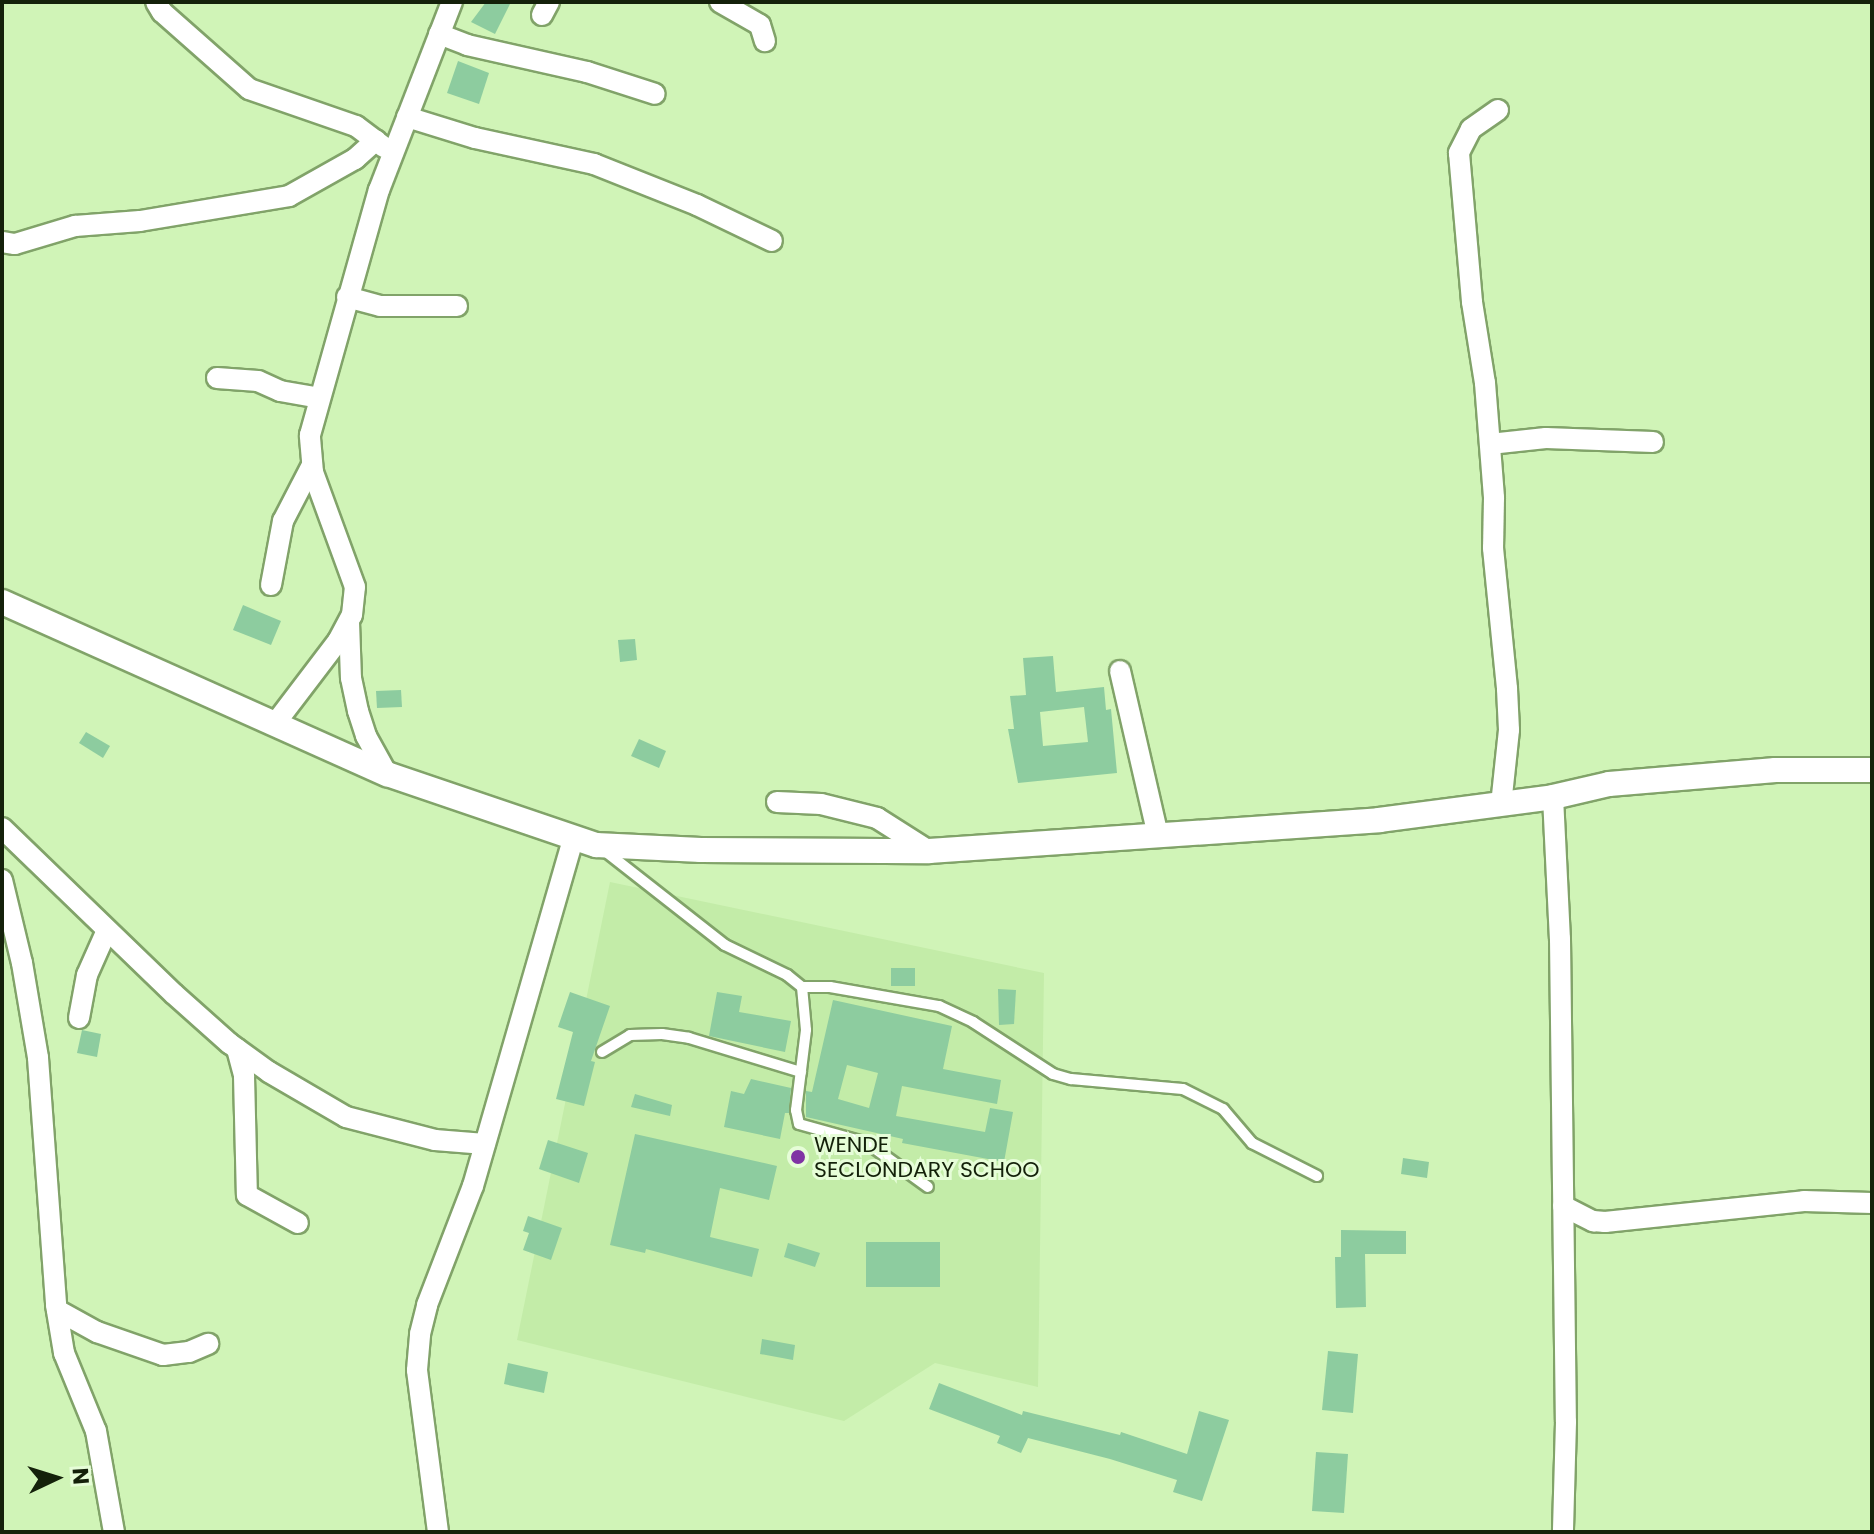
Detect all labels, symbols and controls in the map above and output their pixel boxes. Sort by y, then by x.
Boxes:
place label: WENDE SECLONDARY SCHOO [814,1131,1040,1182]
marker: WENDE SECLONDARY SCHOO [789,1148,807,1166]
north arrow [16,1438,96,1518]
text: N [64,1467,96,1486]

